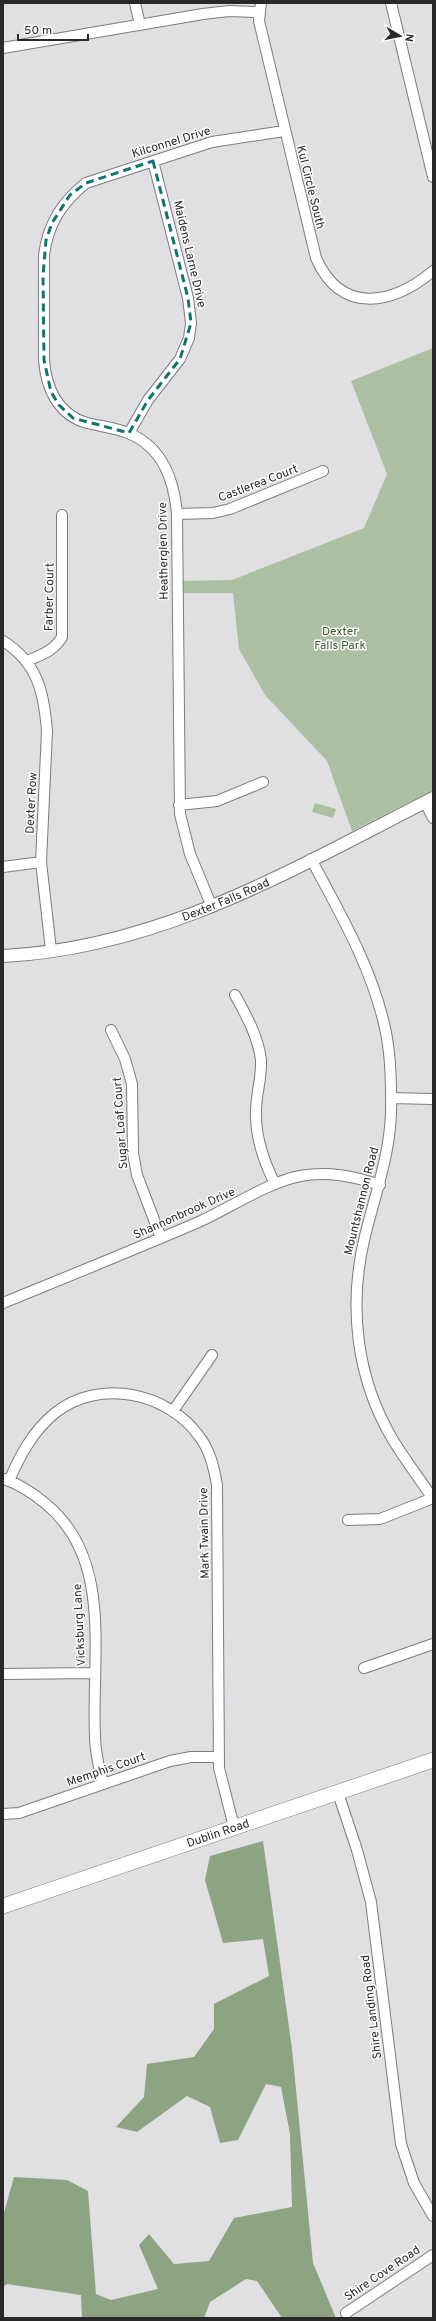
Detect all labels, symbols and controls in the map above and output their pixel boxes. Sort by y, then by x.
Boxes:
scale bar [18,16,88,42]
north arrow [380,16,420,56]
text: 50 m [24,23,52,39]
text: N [401,32,416,43]
street label: Kilconnel Drive [130,123,213,163]
street label: Kul Circle South [292,144,328,231]
street label: Maidens Larne Drive [169,199,209,309]
street label: Castlerea Court [216,461,301,506]
street label: Heatherglen Drive [155,502,173,600]
street label: Farber Court [41,563,59,631]
park label: Dexter Falls Park [314,624,366,654]
street label: Dexter Row [22,771,42,834]
street label: Dexter Falls Road [180,875,272,926]
street label: Sugar Loaf Court [110,1076,132,1169]
street label: Mountshannon Road [341,1145,383,1257]
street label: Shannonbrook Drive [131,1184,238,1244]
street label: Mark Twain Drive [196,1487,214,1579]
street label: Vicksburg Lane [70,1583,90,1667]
street label: Memphis Court [65,1749,148,1791]
street label: Dublin Road [185,1816,252,1852]
street label: Shire Landing Road [358,1954,386,2060]
street label: Shire Cove Road [342,2243,424,2305]

